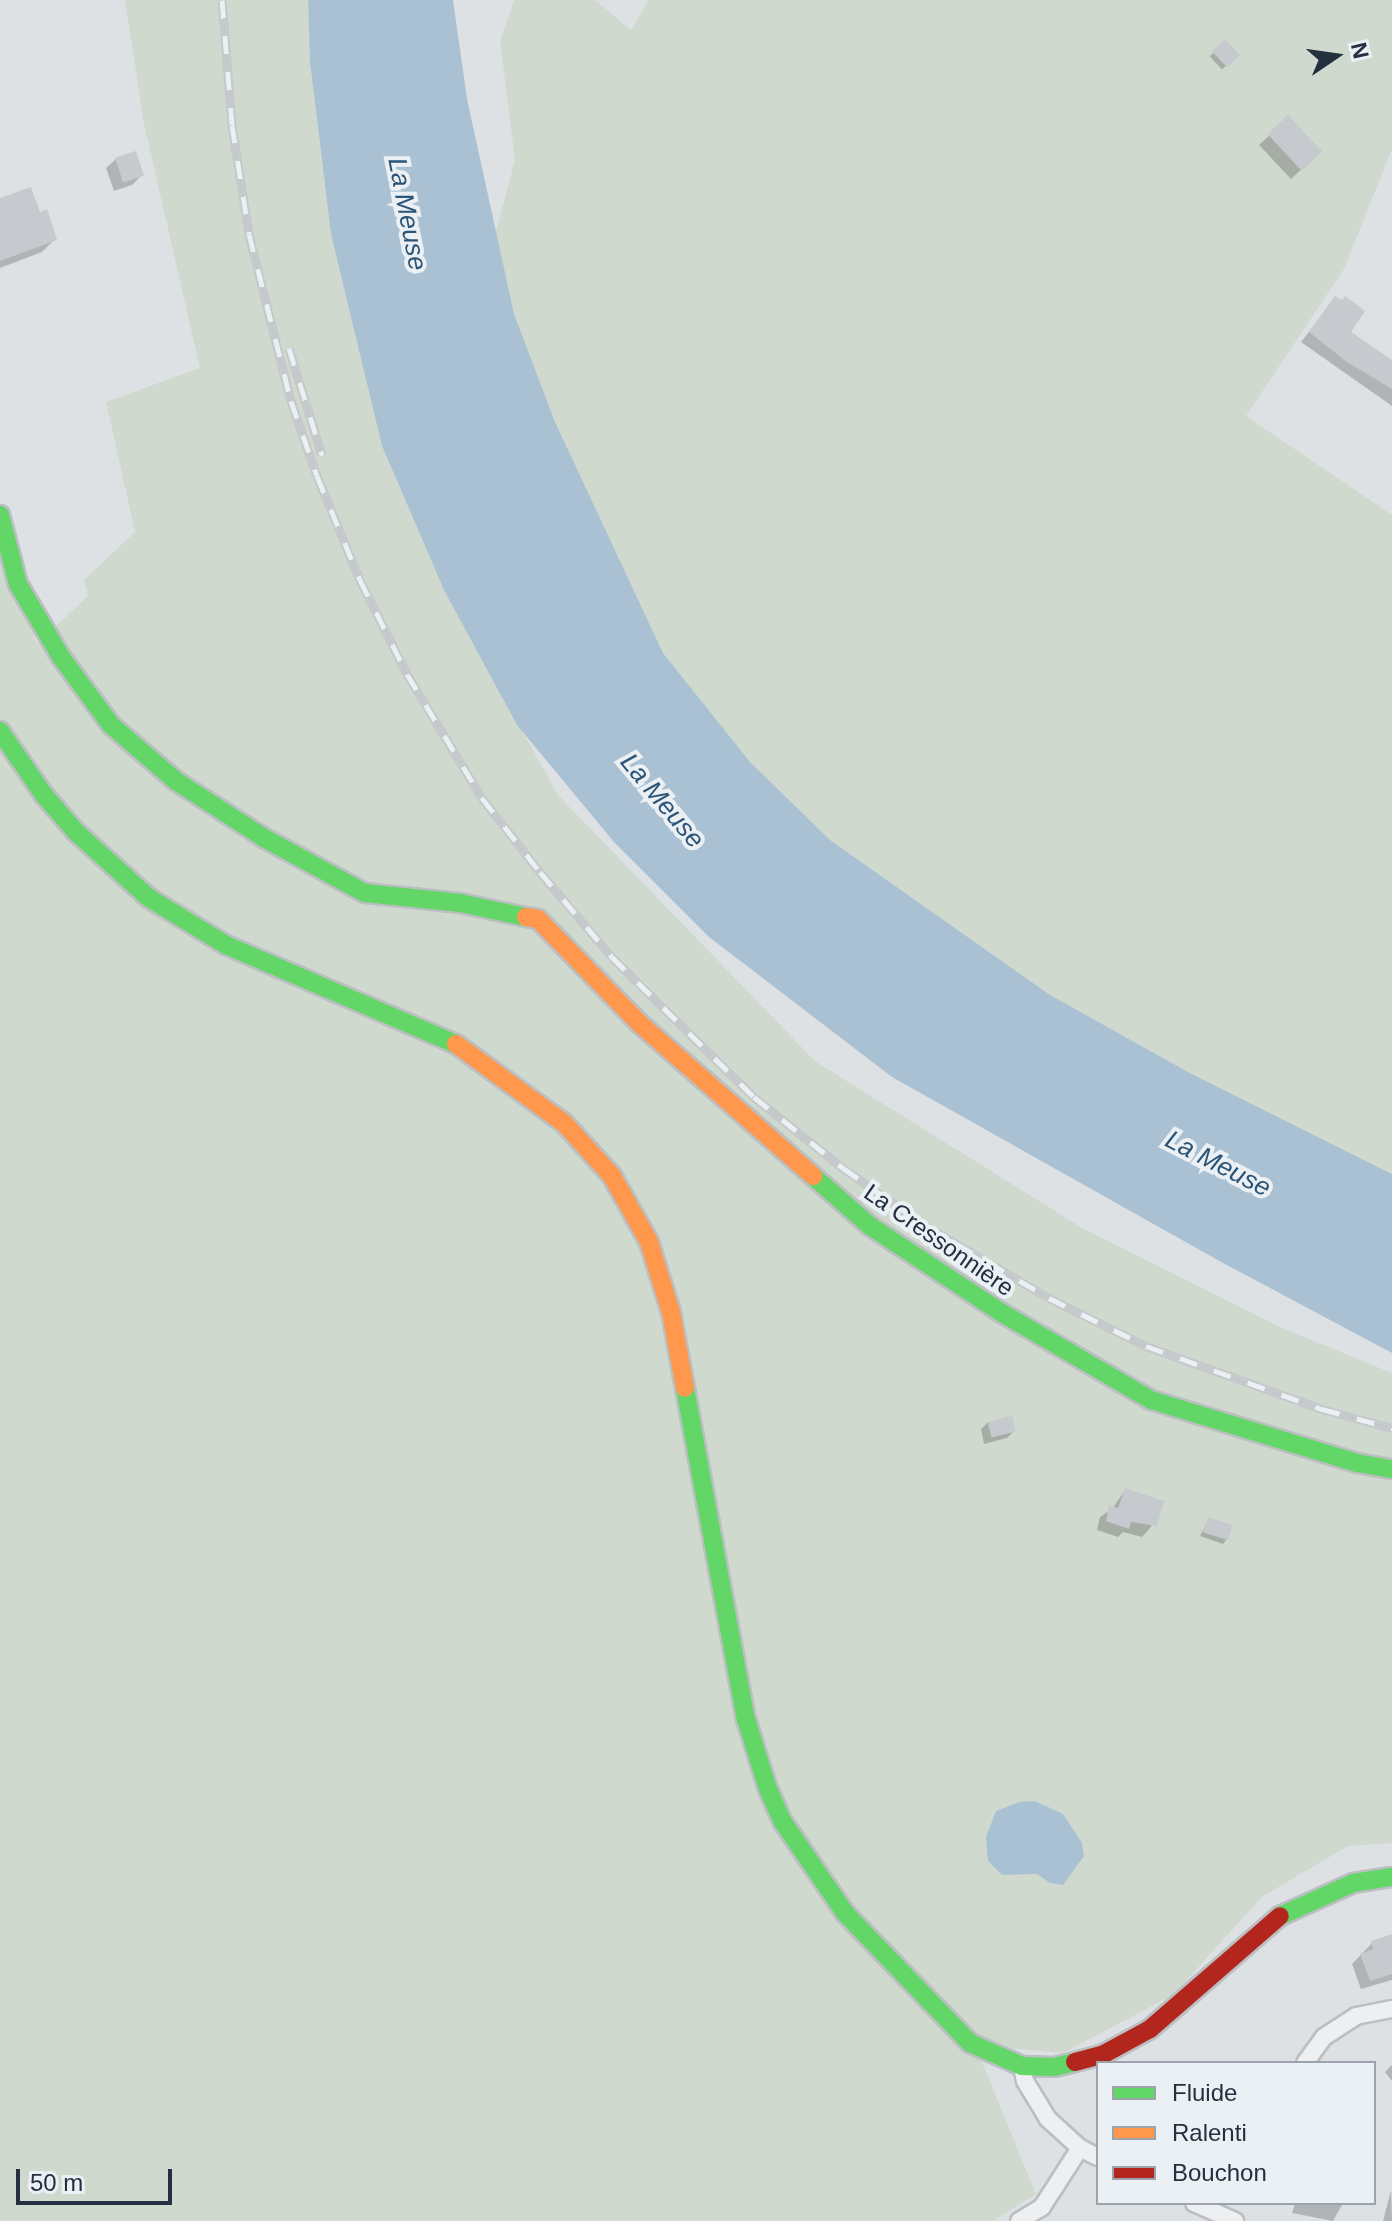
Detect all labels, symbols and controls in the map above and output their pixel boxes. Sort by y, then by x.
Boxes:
north arrow [1296,16,1376,96]
text: N [1346,40,1374,61]
water label: La Meuse [381,155,433,273]
water label: La Meuse [613,747,711,855]
water label: La Meuse [1160,1124,1276,1204]
street label: La Cressonnière [859,1178,1019,1302]
legend [1096,2061,1376,2205]
text: Fluide [1172,2079,1237,2106]
text: Ralenti [1172,2119,1247,2146]
scale bar [20,2153,176,2203]
text: Bouchon [1172,2159,1267,2186]
text: 50 m [30,2169,83,2196]

